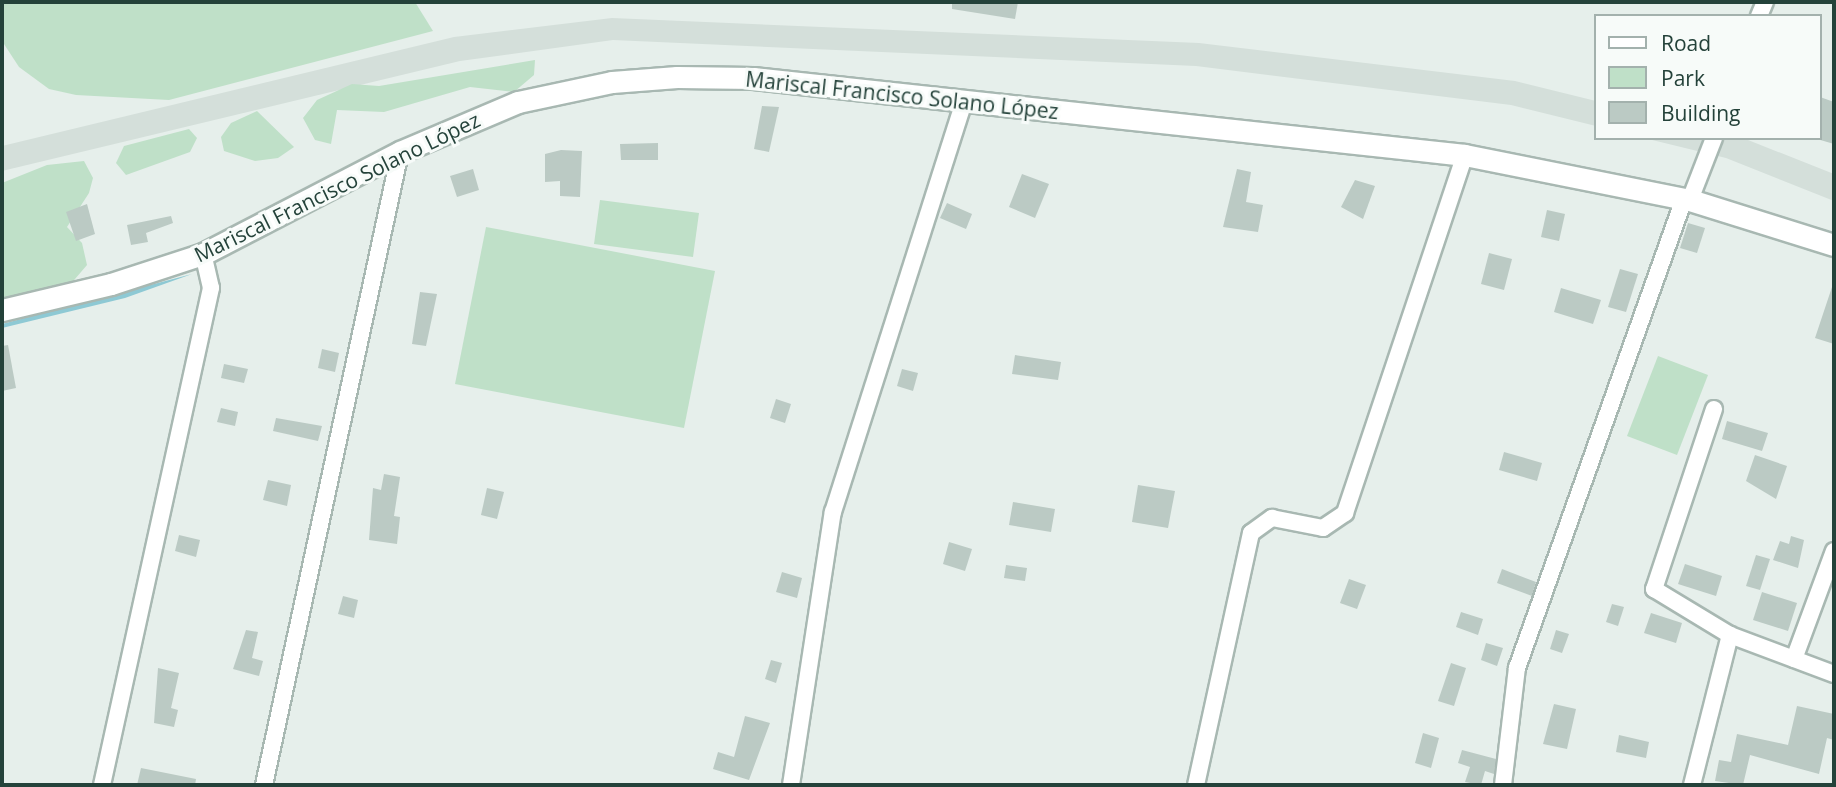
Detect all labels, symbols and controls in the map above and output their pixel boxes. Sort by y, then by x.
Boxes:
legend [1594,14,1822,140]
text: Road [1661,29,1711,57]
text: Park [1661,64,1705,92]
street label: Mariscal Francisco Solano López [744,66,1060,124]
text: Building [1661,99,1740,127]
street label: Mariscal Francisco Solano López [190,107,484,267]

